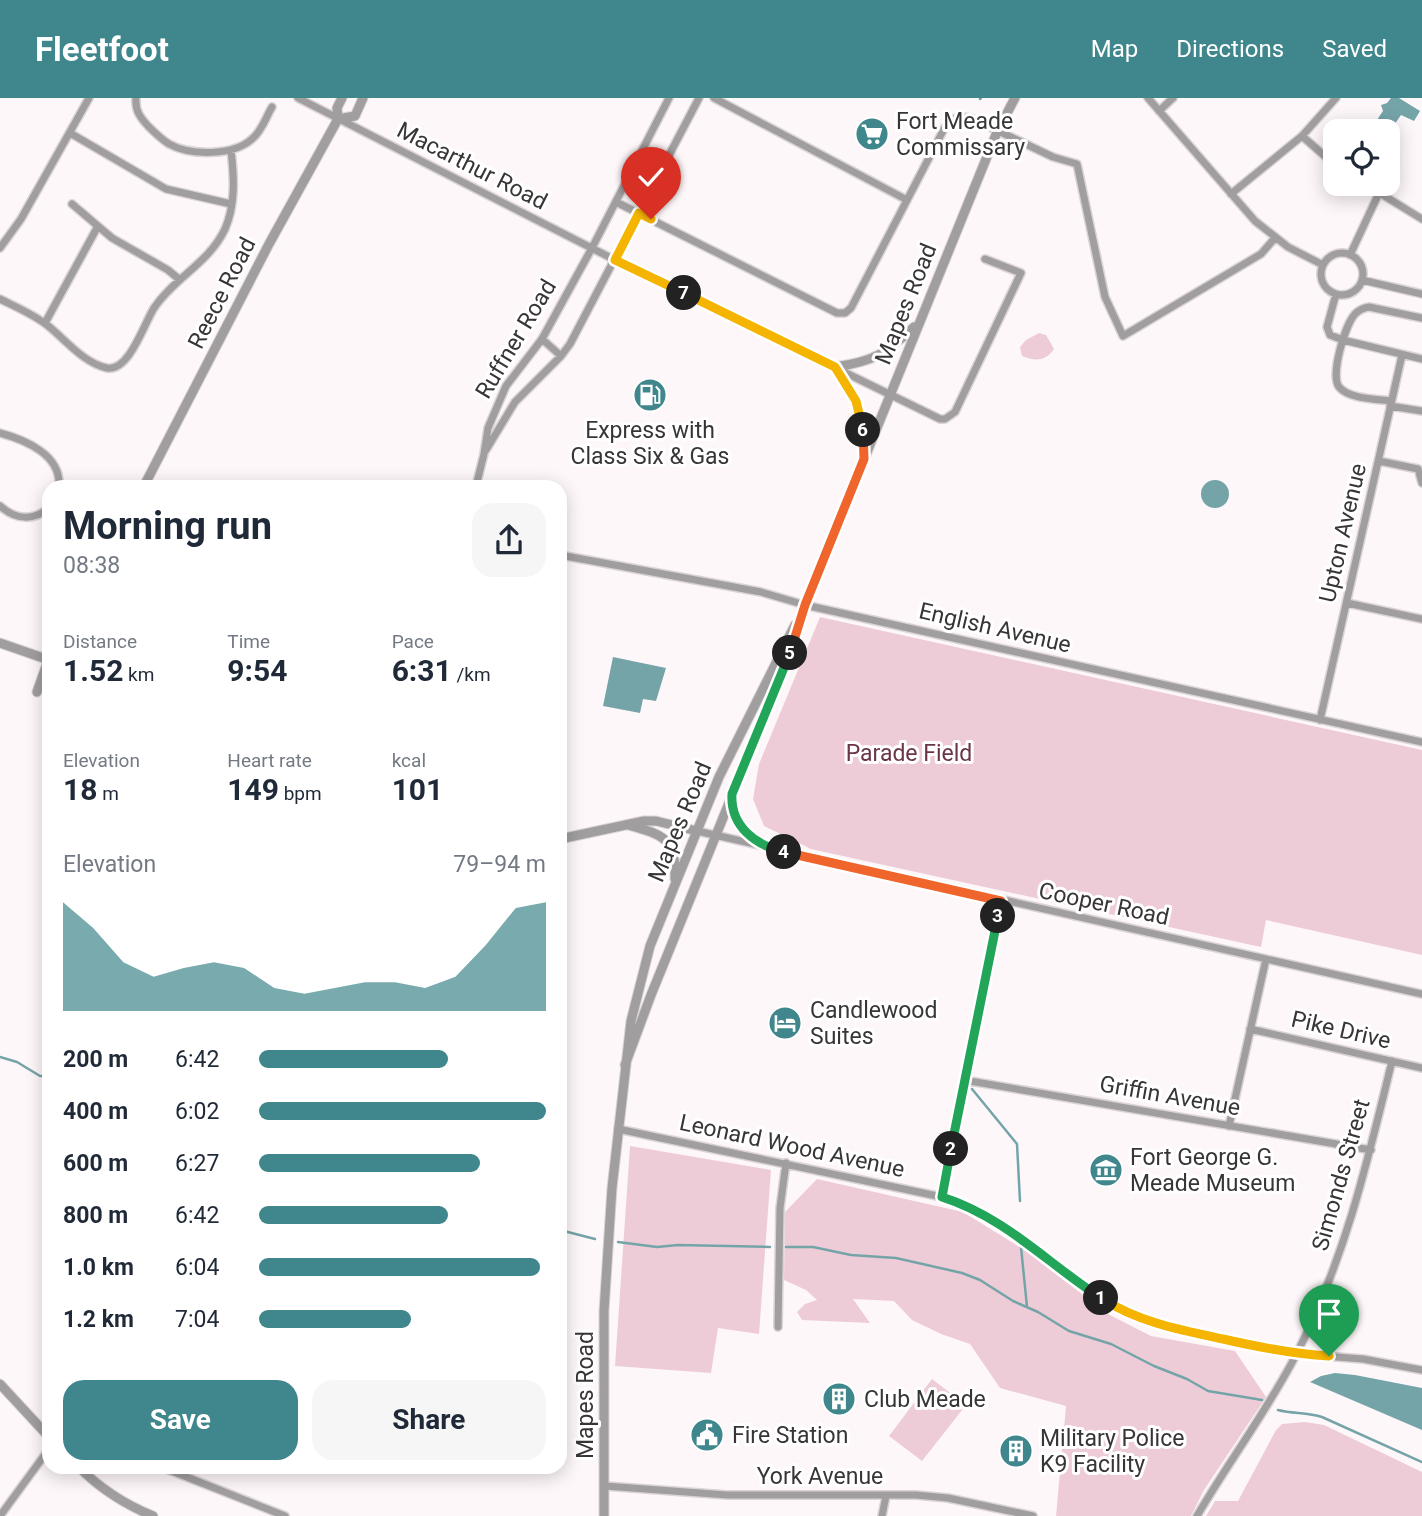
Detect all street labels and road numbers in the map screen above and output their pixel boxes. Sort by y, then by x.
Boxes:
street label: Macarthur Road [393,117,551,215]
street label: Reece Road [182,233,262,353]
street label: Mapes Road [869,240,943,368]
street label: Ruffner Road [470,275,562,403]
street label: Upton Avenue [1314,461,1372,605]
street label: English Avenue [916,597,1074,659]
street label: Mapes Road [643,758,717,886]
street label: Cooper Road [1036,877,1172,931]
street label: Pike Drive [1289,1005,1393,1055]
street label: Griffin Avenue [1098,1070,1242,1122]
street label: Simonds Street [1306,1096,1376,1254]
street label: Leonard Wood Avenue [677,1109,907,1183]
street label: Mapes Road [572,1331,599,1459]
street label: York Avenue [757,1463,883,1490]

